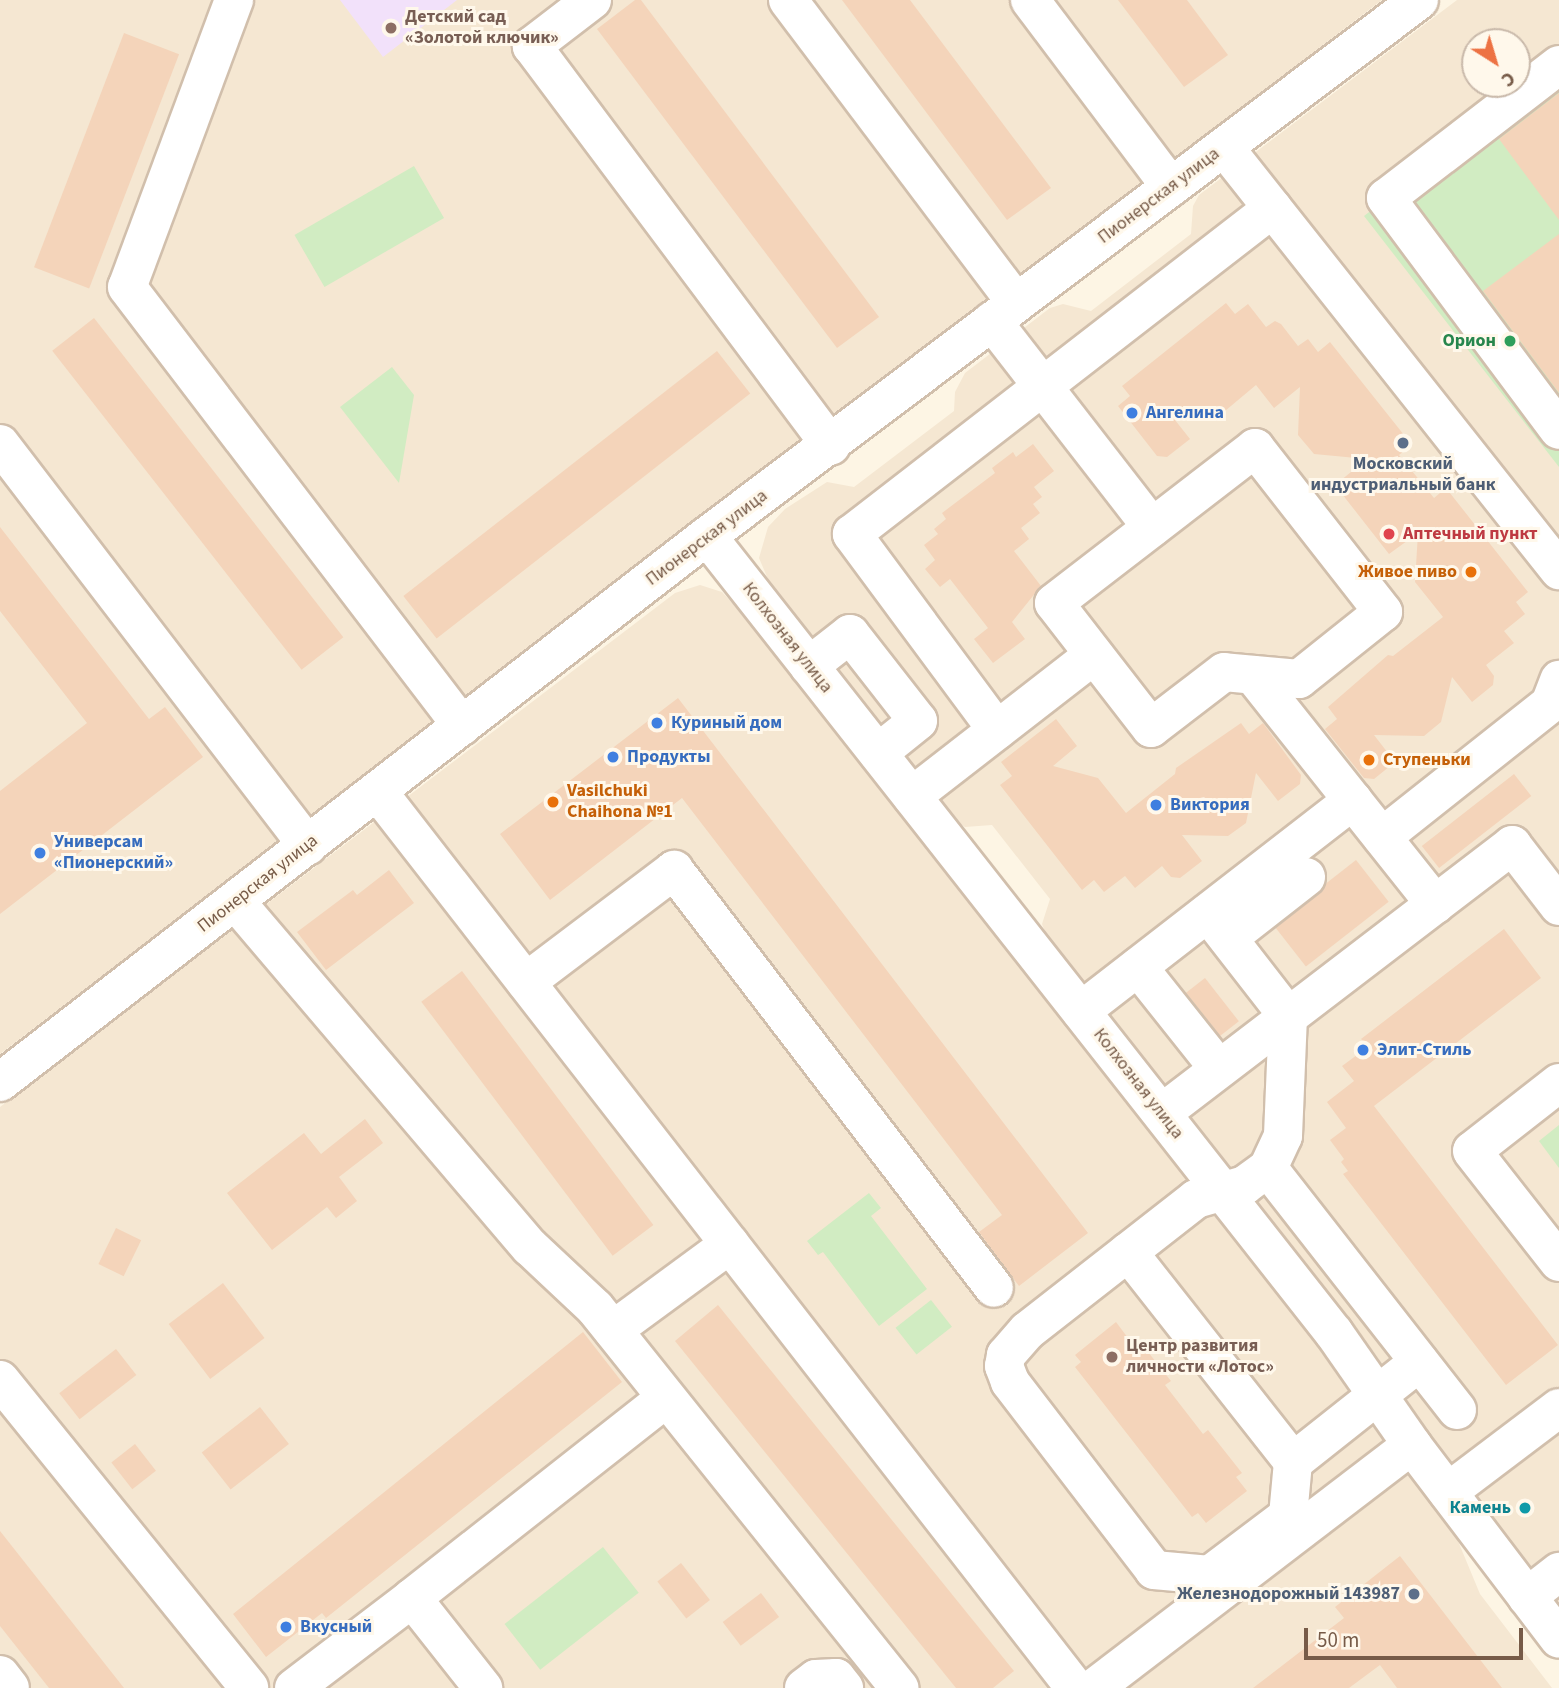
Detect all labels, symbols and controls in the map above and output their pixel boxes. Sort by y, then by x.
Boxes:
place label: Детский сад «Золотой ключик» [405,7,559,50]
marker: Детский сад «Золотой ключик» [383,20,399,36]
north arrow [1461,28,1531,98]
text: С [1495,64,1520,93]
street label: Пионерская улица [1094,143,1224,249]
place label: Орион [1442,330,1496,352]
marker: Орион [1502,333,1518,349]
place label: Ангелина [1146,402,1224,424]
marker: Ангелина [1124,405,1140,421]
marker: Московский индустриальный банк [1395,435,1411,451]
place label: Московский индустриальный банк [1310,454,1496,496]
street label: Пионерская улица [642,485,772,591]
place label: Аптечный пункт [1403,523,1538,545]
marker: Аптечный пункт [1381,526,1397,542]
place label: Живое пиво [1358,561,1457,583]
marker: Живое пиво [1463,564,1479,580]
street label: Колхозная улица [737,578,837,698]
place label: Куриный дом [671,712,782,734]
marker: Куриный дом [649,715,665,731]
place label: Продукты [627,746,711,768]
marker: Продукты [605,749,621,765]
place label: Ступеньки [1383,749,1471,771]
marker: Ступеньки [1361,752,1377,768]
place label: Vasilchuki Chaihona №1 [567,781,673,824]
marker: Vasilchuki Chaihona №1 [545,794,561,810]
place label: Виктория [1170,794,1250,816]
marker: Виктория [1148,797,1164,813]
street label: Пионерская улица [194,830,322,938]
place label: Универсам «Пионерский» [54,832,173,874]
marker: Универсам «Пионерский» [32,845,48,861]
street label: Колхозная улица [1088,1024,1188,1144]
place label: Элит-Cтиль [1377,1039,1472,1061]
marker: Элит-Cтиль [1355,1042,1371,1058]
place label: Центр развития личности «Лотос» [1126,1336,1274,1378]
marker: Центр развития личности «Лотос» [1104,1349,1120,1365]
place label: Камень [1449,1497,1511,1519]
marker: Камень [1517,1500,1533,1516]
place label: Железнодорожный 143987 [1177,1583,1400,1605]
marker: Железнодорожный 143987 [1406,1586,1422,1602]
scale bar [1307,1614,1526,1658]
place label: Вкусный [300,1616,372,1638]
marker: Вкусный [278,1619,294,1635]
text: 50 m [1317,1625,1359,1655]

